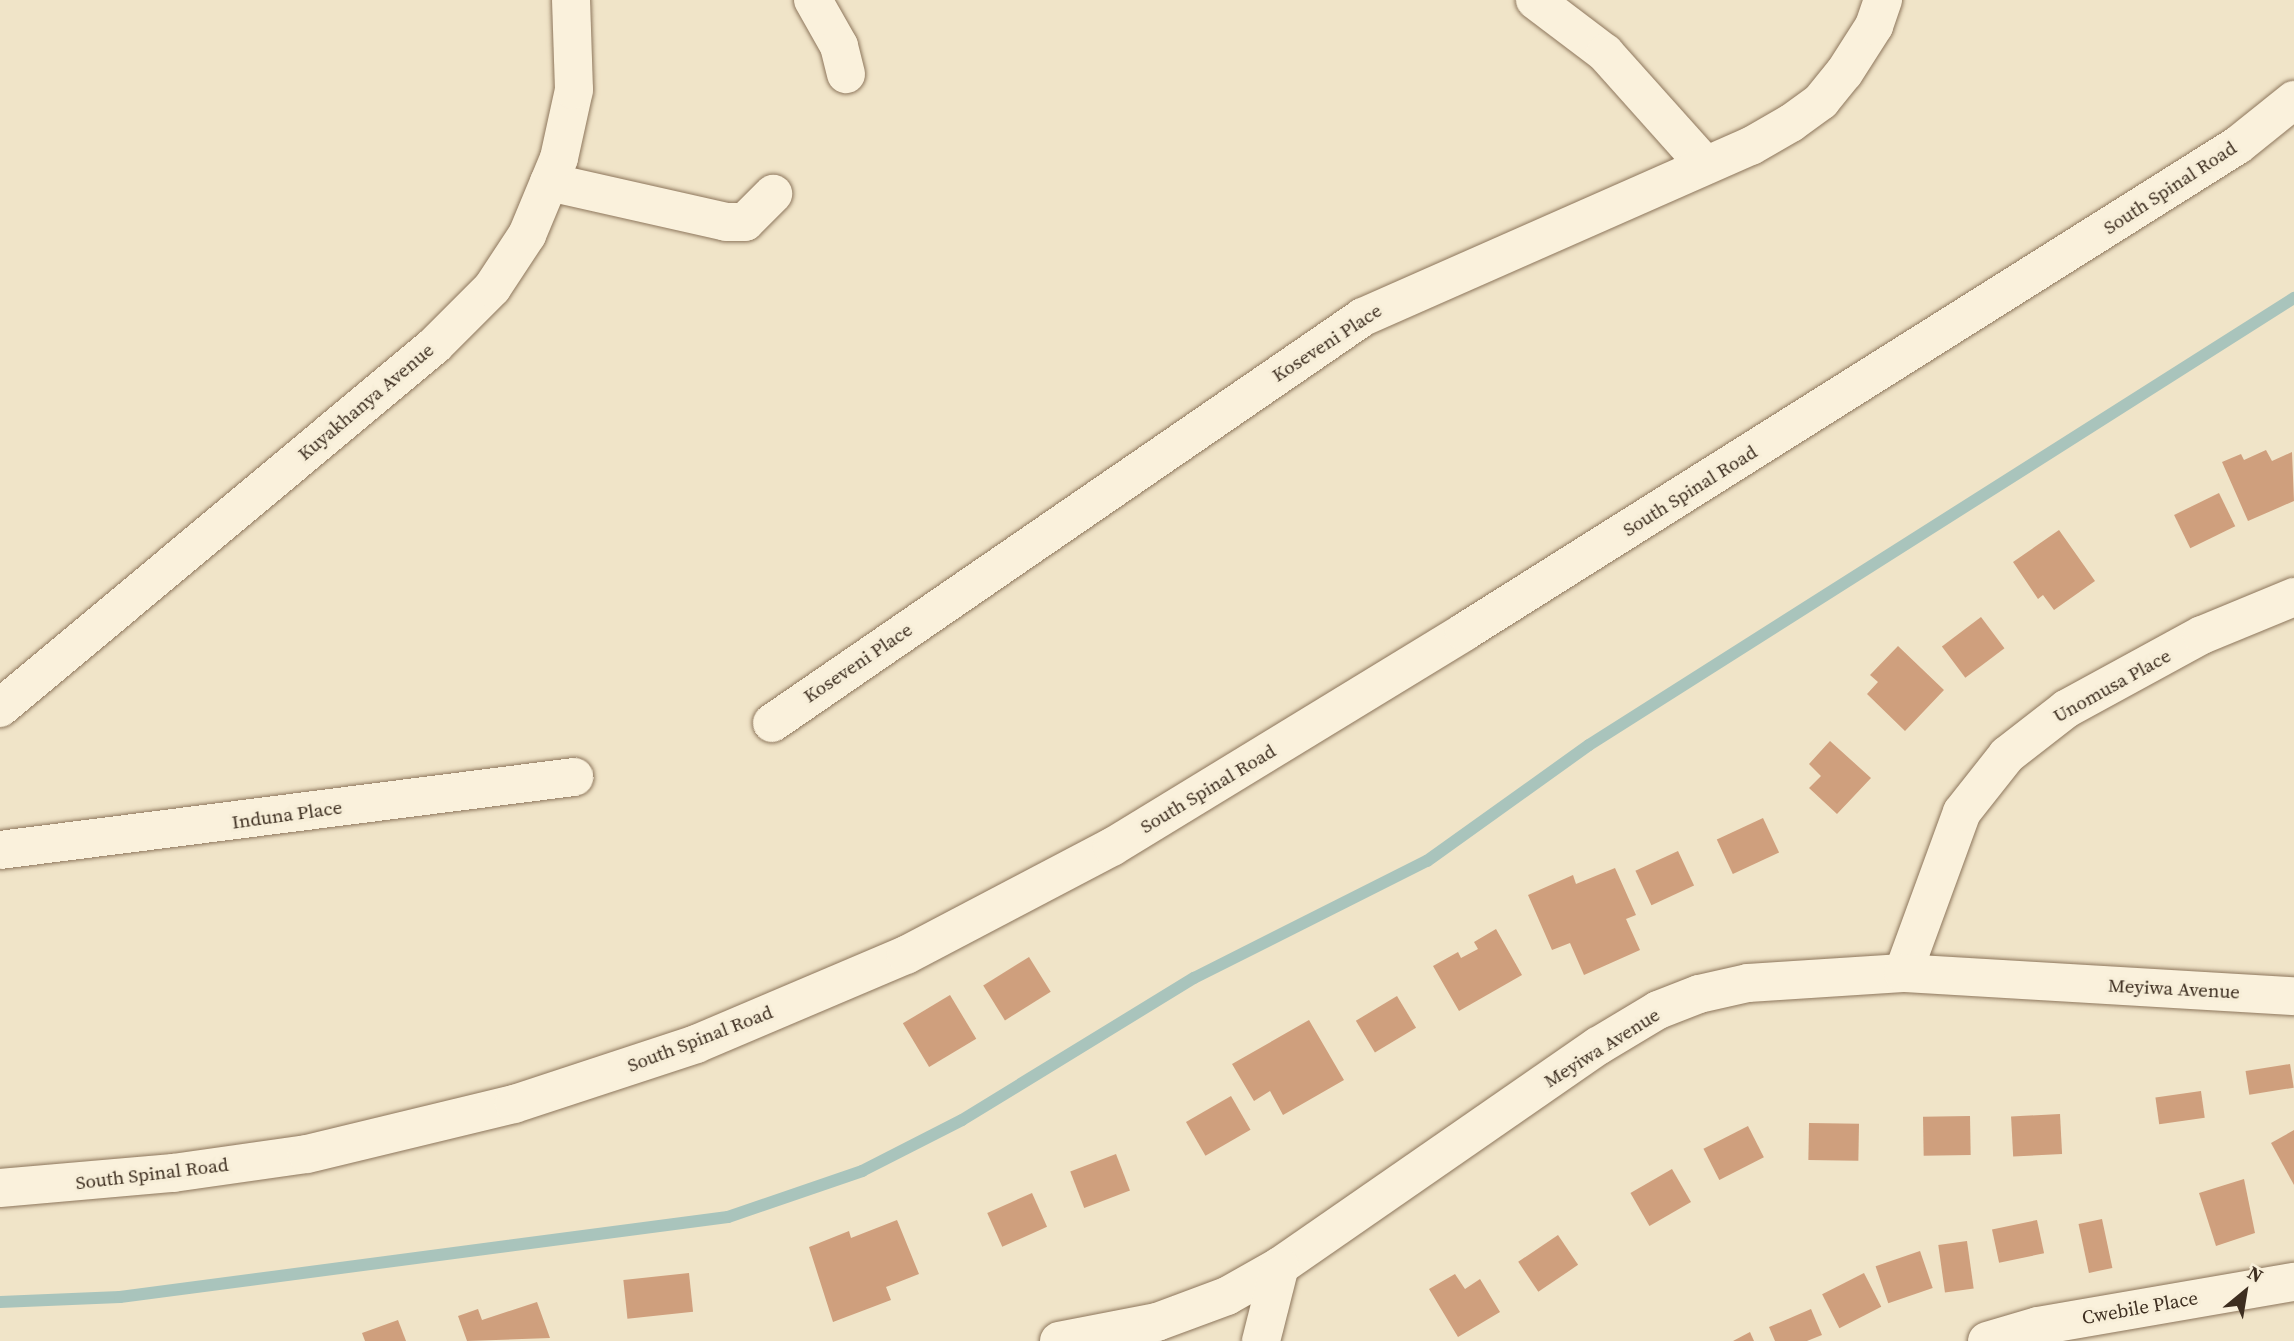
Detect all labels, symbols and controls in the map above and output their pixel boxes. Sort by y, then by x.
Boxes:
street label: South Spinal Road [2099,137,2241,239]
street label: Koseveni Place [1268,299,1386,387]
street label: Kuyakhanya Avenue [293,339,439,465]
street label: South Spinal Road [1619,441,1761,541]
street label: Koseveni Place [799,618,917,708]
street label: Unomusa Place [2049,644,2175,728]
street label: South Spinal Road [1136,740,1280,838]
street label: Induna Place [230,796,344,834]
street label: Meyiwa Avenue [2107,974,2241,1004]
street label: South Spinal Road [624,1001,776,1077]
street label: Meyiwa Avenue [1540,1003,1664,1093]
street label: South Spinal Road [74,1153,230,1195]
north arrow [2210,1257,2280,1327]
text: N [2243,1259,2268,1289]
street label: Cwebile Place [2080,1287,2200,1329]

